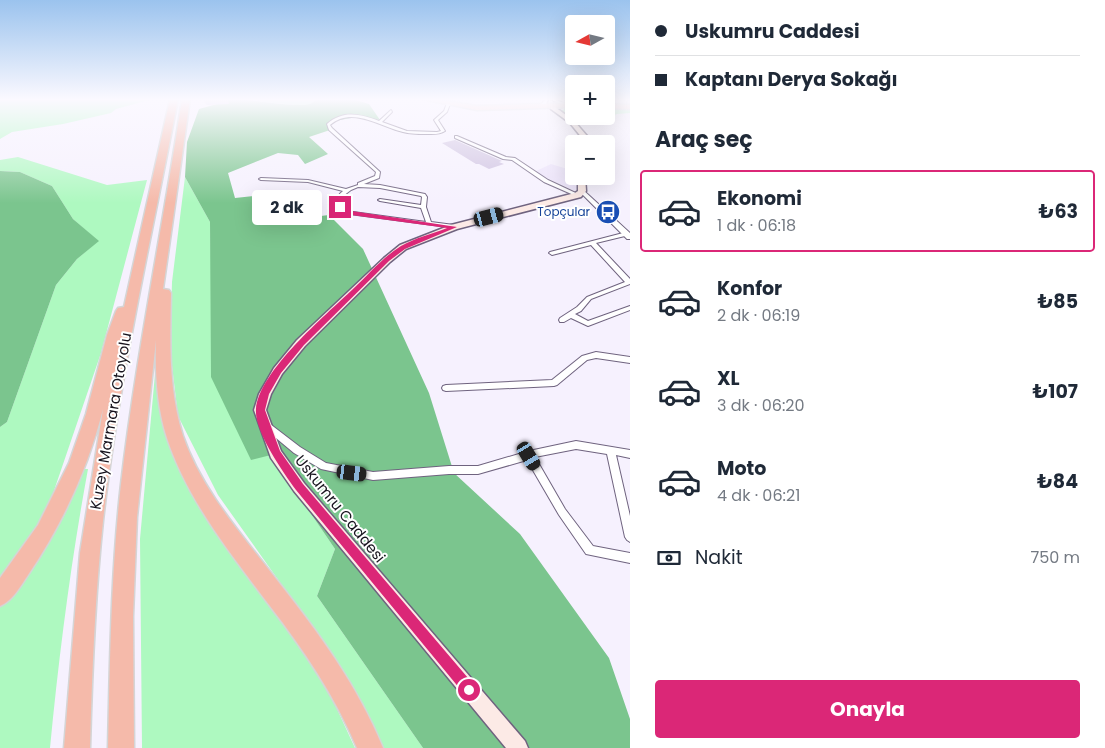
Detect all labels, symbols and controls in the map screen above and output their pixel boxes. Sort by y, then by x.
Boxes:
north arrow [565,15,615,65]
map controls [565,15,615,185]
text: Uskumru Caddesi [685,18,860,45]
text: Kaptanı Derya Sokağı [685,66,898,93]
button: + [565,75,615,125]
text: Araç seç [655,124,753,155]
button: − [565,135,615,185]
text: Ekonomi [717,185,802,212]
icon: car [657,189,702,234]
callout: 2 dk [252,190,322,224]
text: 2 dk [270,196,304,219]
route end [329,196,351,218]
text: ₺63 [1039,198,1078,225]
bus stop icon: Topçular [595,199,621,225]
place label: Topçular [537,203,591,220]
car [472,206,505,228]
text: 1 dk · 06:18 [717,214,796,237]
text: Konfor [717,275,782,302]
icon: car [657,279,702,324]
text: ₺85 [1037,288,1078,315]
text: 2 dk · 06:19 [717,304,800,327]
street label: Kuzey Marmara Otoyolu [85,331,136,511]
text: XL [717,365,740,392]
icon: car [657,369,702,414]
text: ₺107 [1032,378,1078,405]
text: 3 dk · 06:20 [717,394,805,417]
car [514,439,543,473]
street label: Uskumru Caddesi [290,450,390,567]
text: Moto [717,455,766,482]
icon: car [657,459,702,504]
car [336,464,367,482]
text: ₺84 [1037,468,1078,495]
text: 4 dk · 06:21 [717,484,800,507]
icon: cash [655,544,683,572]
text: Nakit [695,544,743,571]
text: 750 m [1030,546,1080,569]
route start [458,679,480,701]
button: Onayla [655,680,1080,738]

